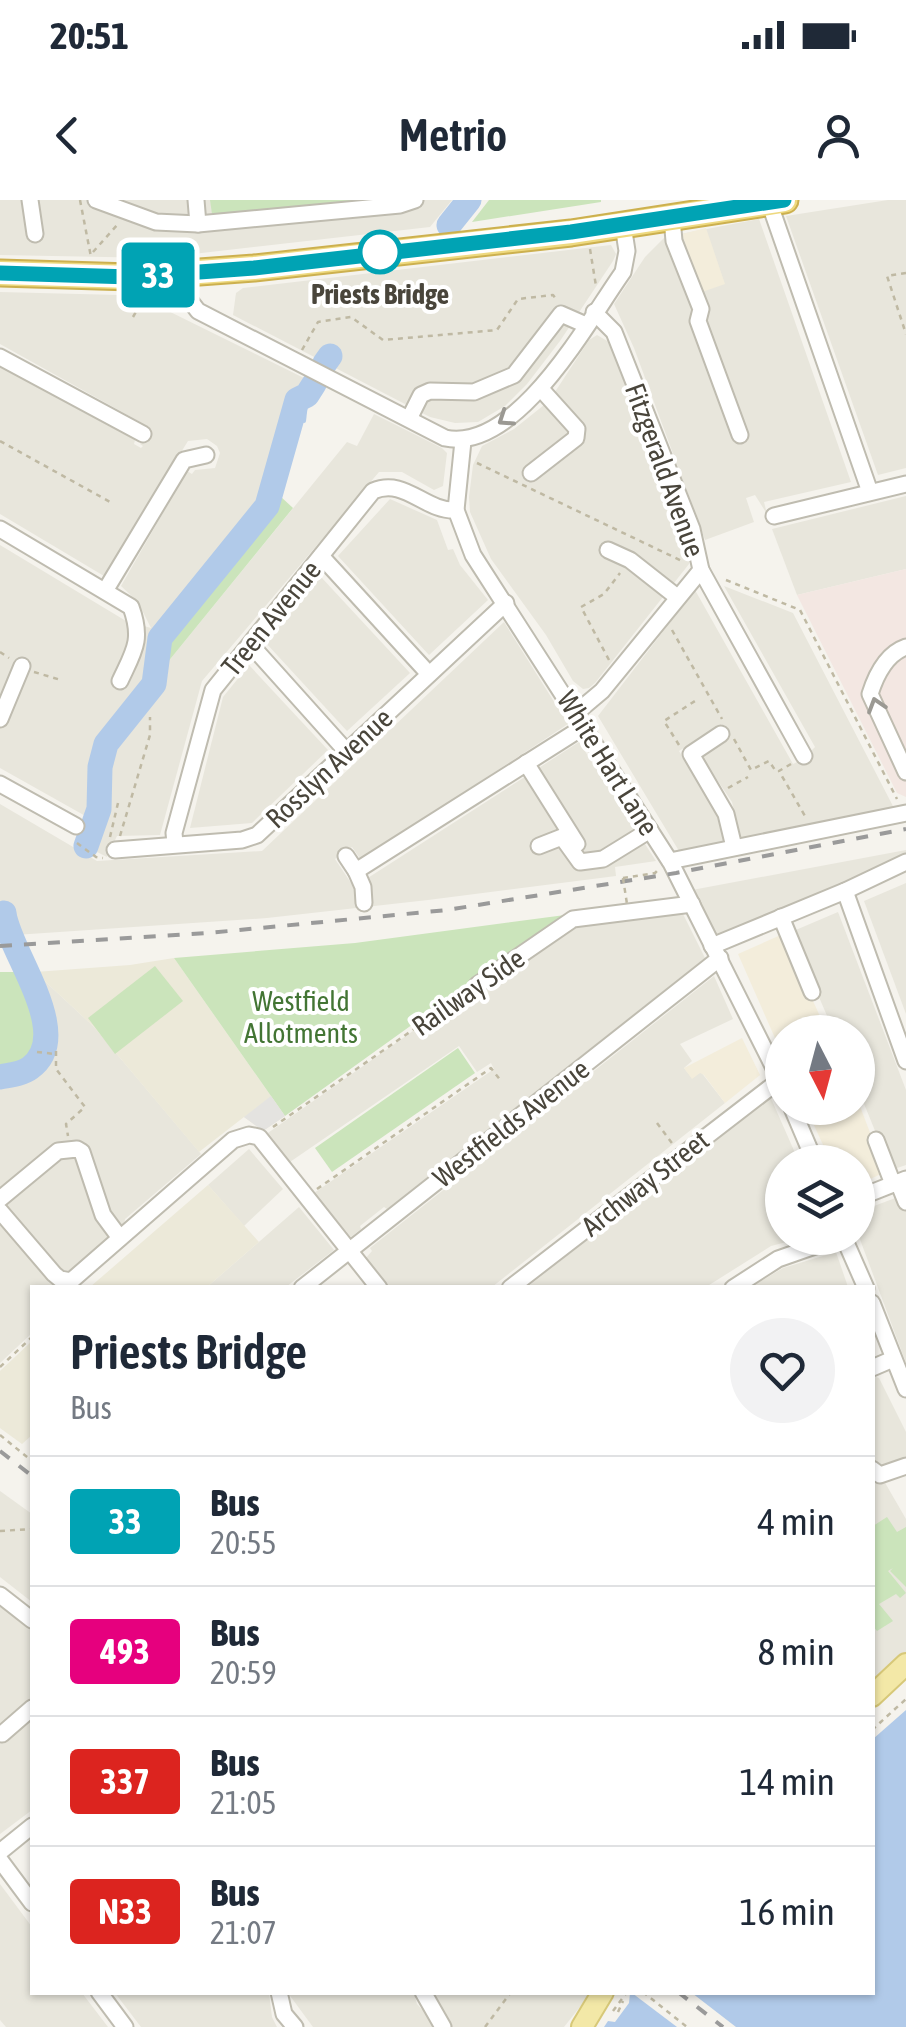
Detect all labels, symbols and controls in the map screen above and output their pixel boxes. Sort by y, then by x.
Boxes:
text: 20:51 [50,14,129,57]
icon: back [40,108,95,163]
icon: person [811,108,866,163]
text: Metrio [399,109,507,161]
marker: Priests Bridge [359,231,401,273]
line badge: 33 [113,242,203,308]
text: 33 [142,255,174,295]
place label: Priests Bridge [311,278,449,310]
street label: Fitzgerald Avenue [619,379,711,561]
one-way arrow [497,407,516,425]
street label: Treen Avenue [215,554,327,682]
street label: White Hart Lane [551,685,665,841]
one-way arrow [867,697,888,714]
street label: Rosslyn Avenue [259,702,399,834]
street label: Railway Side [406,942,530,1042]
park label: Westfield Allotments [244,985,358,1049]
north arrow [765,1015,875,1125]
map controls [765,1015,875,1255]
street label: Westfields Avenue [427,1052,595,1194]
street label: Archway Street [575,1124,715,1242]
button: layers [765,1145,875,1255]
button: heart [730,1318,835,1423]
text: Priests Bridge [70,1324,307,1379]
text: Bus [70,1389,112,1426]
text: Bus [210,1481,260,1524]
text: 4 min [757,1500,835,1543]
text: 33 [109,1501,141,1541]
text: 20:55 [210,1524,277,1561]
text: Bus [210,1611,260,1654]
text: 8 min [757,1630,835,1673]
text: 493 [100,1631,150,1671]
text: 20:59 [210,1654,277,1691]
text: Bus [210,1741,260,1784]
text: 14 min [740,1760,835,1803]
text: 337 [100,1761,150,1801]
text: 21:05 [210,1784,277,1821]
text: Bus [210,1871,260,1914]
text: 16 min [740,1890,835,1933]
text: N33 [98,1891,152,1931]
text: 21:07 [210,1914,277,1951]

